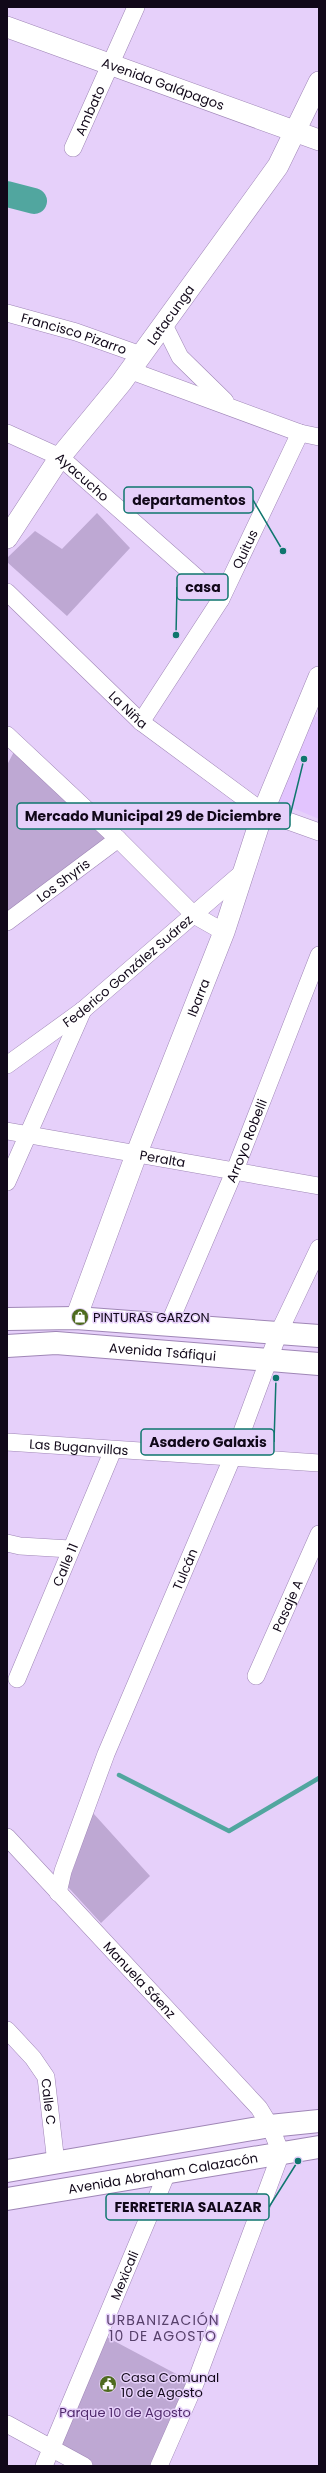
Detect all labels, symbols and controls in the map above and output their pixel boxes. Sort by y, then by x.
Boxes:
street label: Avenida Galápagos [99,53,227,115]
street label: Ambato [70,83,109,139]
street label: Latacunga [142,281,199,349]
street label: Francisco Pizarro [19,308,129,359]
street label: Ayacucho [51,448,113,506]
callout: departamentos [124,487,253,513]
text: departamentos [132,490,246,510]
street label: Quitus [227,526,262,572]
callout: casa [177,574,228,600]
text: casa [185,577,221,597]
street label: La Niña [105,686,151,733]
callout: Mercado Municipal 29 de Diciembre [17,803,290,829]
text: Mercado Municipal 29 de Diciembre [25,806,282,826]
street label: Los Shyris [32,854,94,906]
street label: Federico González Suárez [59,910,197,1031]
street label: Ibarra [182,976,214,1019]
street label: Arroyo Robelli [221,1096,271,1186]
street label: Peralta [138,1145,187,1172]
shop icon: PINTURAS GARZON [70,1307,90,1327]
place label: PINTURAS GARZON [93,1308,210,1327]
street label: Avenida Tsáfiqui [108,1338,217,1365]
callout: Asadero Galaxis [141,1429,274,1455]
text: Asadero Galaxis [149,1432,267,1452]
street label: Las Buganvillas [29,1434,129,1460]
street label: Calle 11 [47,1540,82,1589]
street label: Tulcán [167,1546,202,1593]
street label: Pasaje A [267,1576,307,1635]
street label: Manuela Sáenz [99,1937,180,2023]
street label: Calle C [37,2077,61,2126]
street label: Avenida Abraham Calazacón [67,2148,259,2198]
callout: FERRETERIA SALAZAR [106,2194,269,2220]
text: FERRETERIA SALAZAR [114,2197,262,2217]
street label: Mexicali [105,2248,143,2303]
district label: URBANIZACIÓN 10 DE AGOSTO [106,2310,220,2346]
place label: Casa Comunal 10 de Agosto [121,2368,219,2402]
public building icon: Casa Comunal 10 de Agosto [98,2374,118,2394]
park label: Parque 10 de Agosto [59,2403,191,2422]

